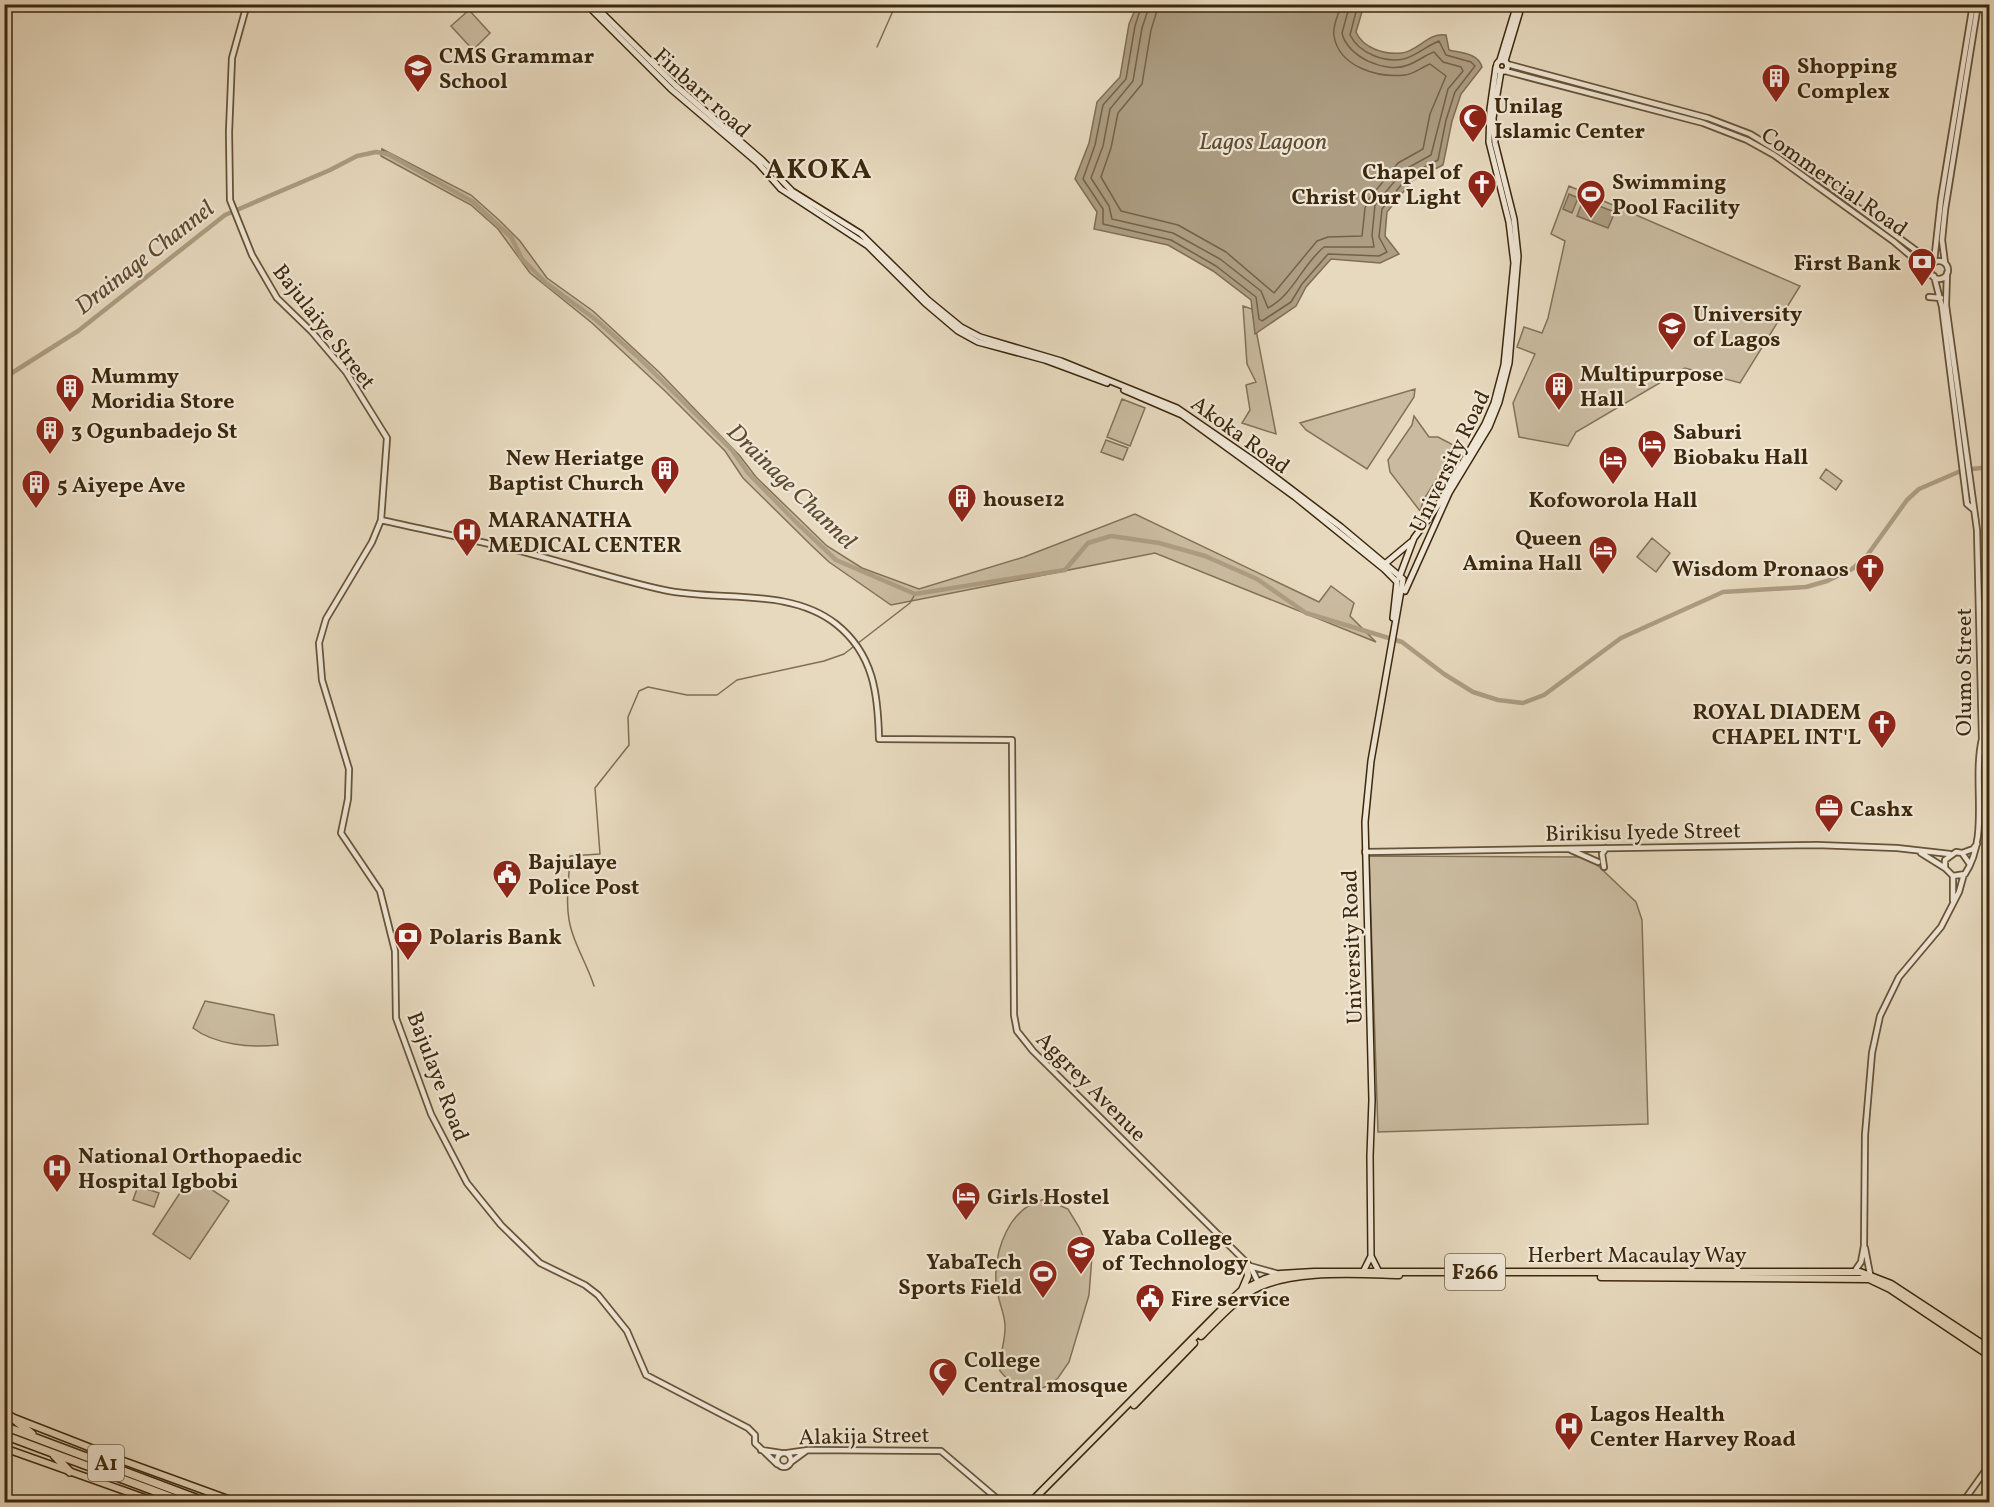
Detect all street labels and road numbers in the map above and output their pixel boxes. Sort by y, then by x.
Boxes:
street label: Finbarr road [646,42,757,146]
street label: Commercial Road [1754,121,1913,245]
street label: Bajulaiye Street [264,258,382,397]
street label: University Road [1403,386,1499,538]
street label: Akoka Road [1184,389,1295,483]
street label: Olumo Street [1950,608,1981,736]
street label: Birikisu Iyede Street [1545,816,1741,851]
street label: University Road [1335,869,1372,1025]
street label: Bajulaye Road [398,1008,476,1146]
street label: Aggrey Avenue [1028,1026,1152,1150]
street label: Herbert Macaulay Way [1527,1241,1747,1272]
road number: F266 [1445,1254,1505,1290]
street label: Alakija Street [798,1421,930,1454]
road number: A1 [88,1445,124,1481]

